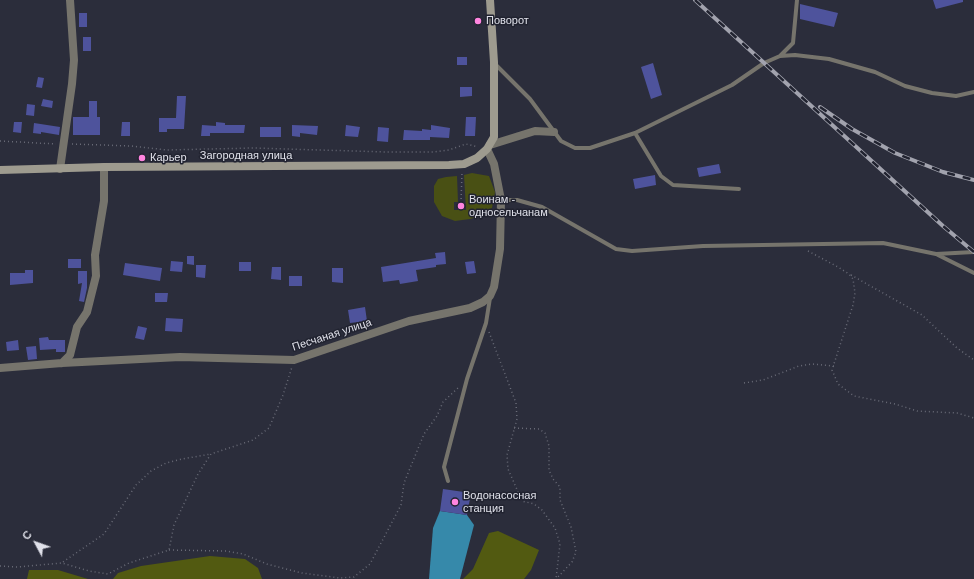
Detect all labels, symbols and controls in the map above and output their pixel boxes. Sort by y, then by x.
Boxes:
place label: Поворот [486,14,529,28]
marker: Поворот [473,16,483,26]
street label: Загородная улица [200,149,292,163]
place label: Карьер [150,151,187,165]
marker: Карьер [137,153,147,163]
place label: Воинам - односельчанам [469,193,548,219]
marker: Воинам - односельчанам [456,201,466,211]
street label: Песчаная улица [291,316,373,354]
place label: Водонасосная станция [463,489,536,515]
marker: Водонасосная станция [450,497,460,507]
north arrow [16,523,56,563]
text: С [20,528,34,542]

